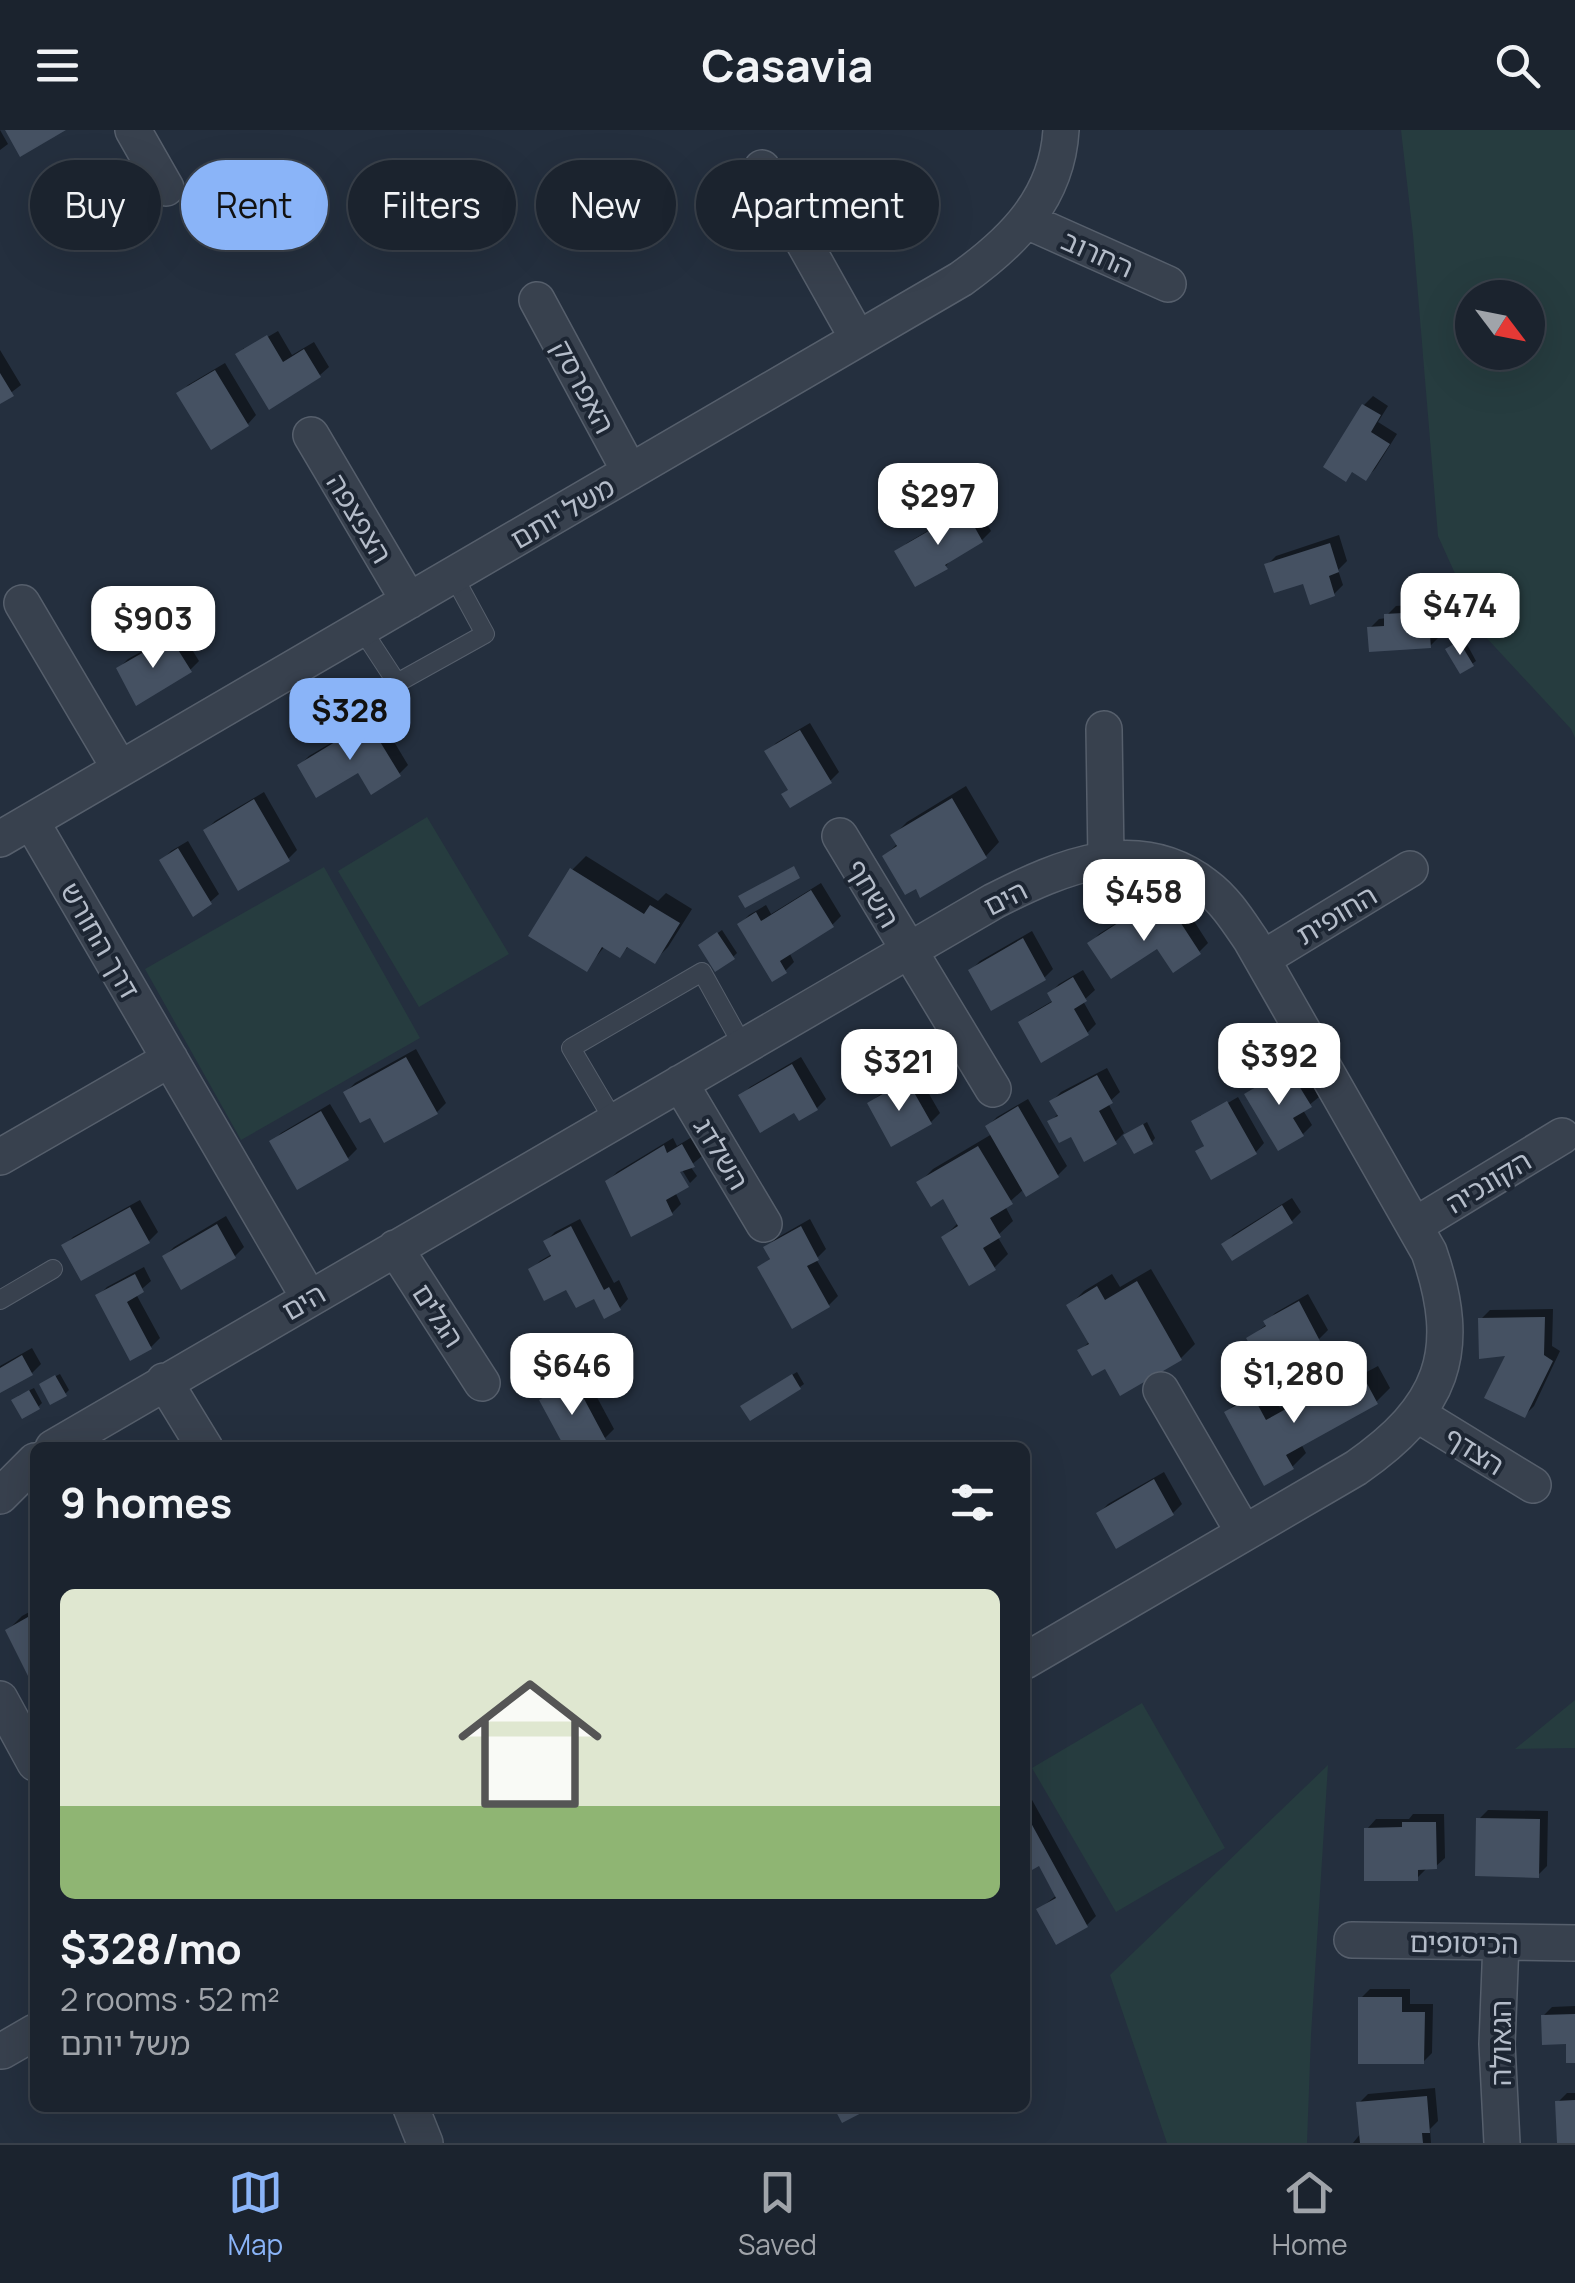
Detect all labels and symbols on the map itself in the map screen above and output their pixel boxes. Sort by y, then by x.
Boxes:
street label: החרוב [1056,220,1140,286]
north arrow [1455,280,1545,370]
street label: האפרסק [543,332,625,440]
pin: $297 [879,463,997,548]
street label: הצפצפה [318,466,402,570]
street label: משל יותם [503,467,621,557]
pin: $474 [1401,573,1519,658]
pin: $903 [94,586,212,671]
pin: $328 [291,678,409,763]
street label: השחף [839,852,909,934]
pin: $458 [1085,859,1203,944]
street label: הים [977,870,1033,924]
street label: דרך החורש [52,875,150,1005]
street label: החופית [1289,875,1383,953]
pin: $392 [1220,1023,1338,1108]
pin: $321 [840,1029,958,1114]
street label: השלדג [686,1110,758,1196]
street label: הקונכיה [1438,1141,1538,1221]
street label: הים [274,1274,332,1328]
street label: הגלים [404,1276,474,1354]
pin: $646 [513,1333,631,1418]
pin: $1,280 [1213,1341,1375,1426]
street label: הצדף [1438,1417,1512,1483]
street label: הכיסופים [1409,1922,1519,1962]
street label: הגאולה [1481,2000,1519,2086]

